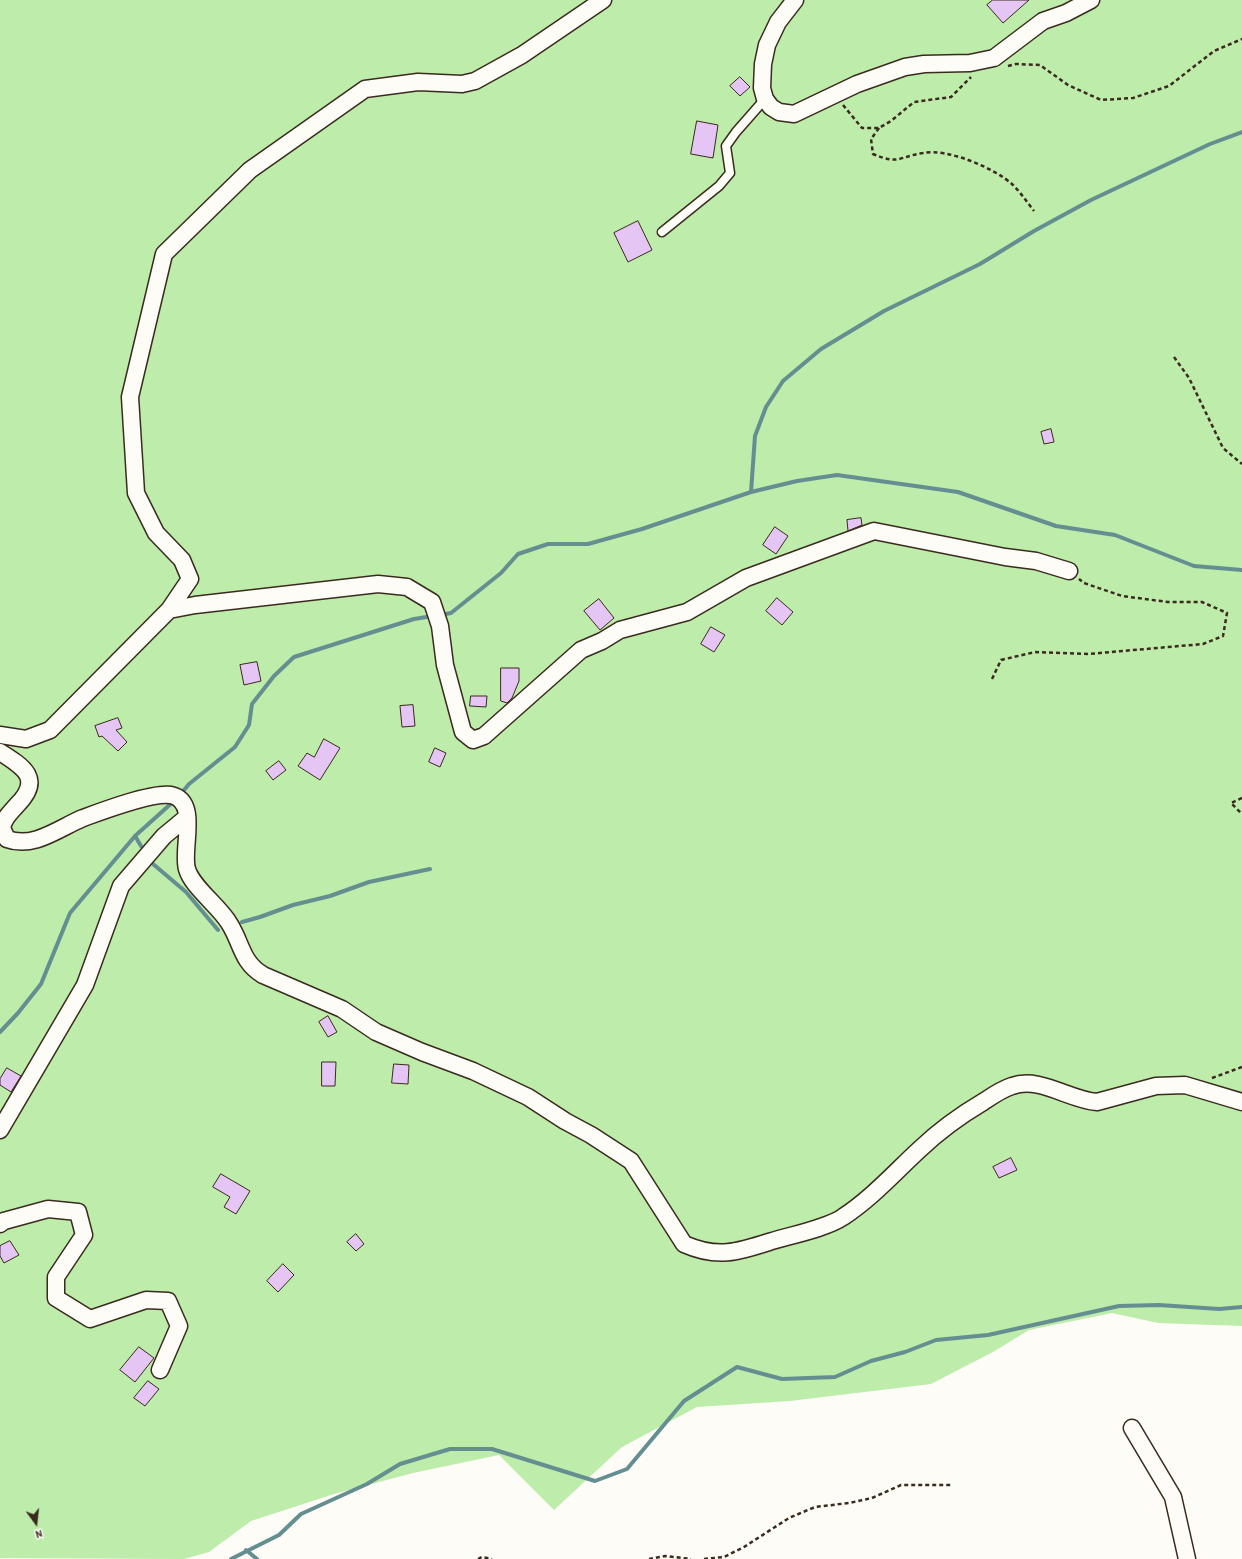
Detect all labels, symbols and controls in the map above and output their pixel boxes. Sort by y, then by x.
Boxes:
north arrow [16,1503,56,1543]
text: N [34,1527,44,1542]

